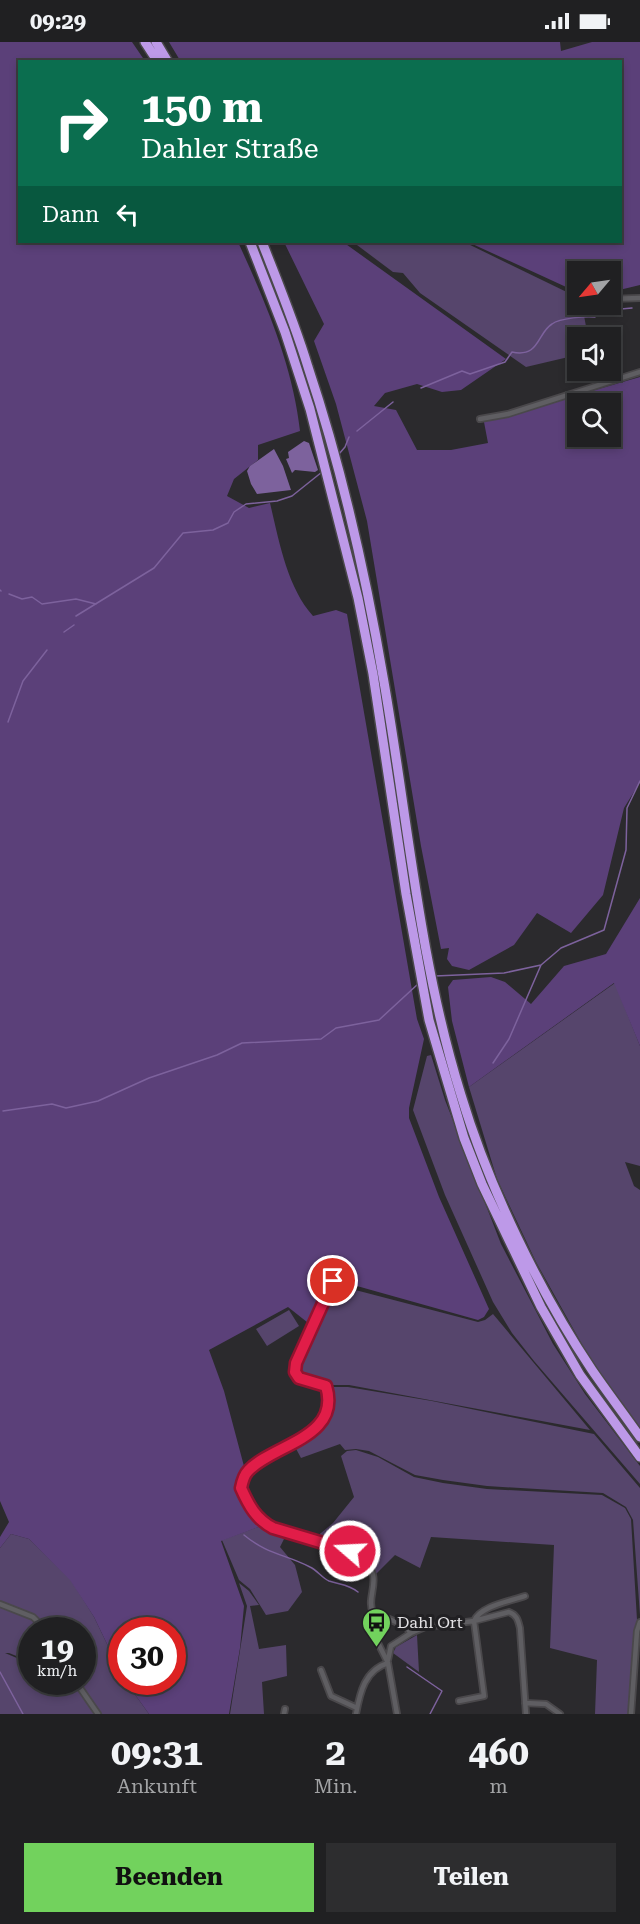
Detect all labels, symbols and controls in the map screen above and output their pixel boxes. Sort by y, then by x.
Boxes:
text: 09:29 [30,9,86,34]
text: 150 m [141,83,263,132]
icon: right [42,84,120,162]
text: Dahler Straße [141,133,319,165]
icon: left [111,198,144,231]
text: Dann [42,202,99,227]
north arrow [567,261,621,315]
map controls [567,261,621,447]
button: sound [567,327,621,381]
button: search [567,393,621,447]
pin [307,1255,358,1306]
icon: arrive [316,1264,349,1297]
position arrow [318,1519,382,1583]
bus stop icon: Dahl Ort [360,1606,392,1648]
place label: Dahl Ort [397,1613,463,1632]
speed limit sign: 30 [108,1617,186,1695]
text: 19 [40,1631,74,1666]
text: km/h [37,1662,77,1680]
text: 09:31 [111,1732,203,1774]
text: 2 [326,1732,346,1774]
text: 460 [468,1732,529,1774]
text: Ankunft [117,1774,197,1798]
text: Min. [314,1774,357,1798]
text: m [490,1774,508,1798]
button: Beenden [24,1843,314,1912]
button: Teilen [326,1843,616,1912]

